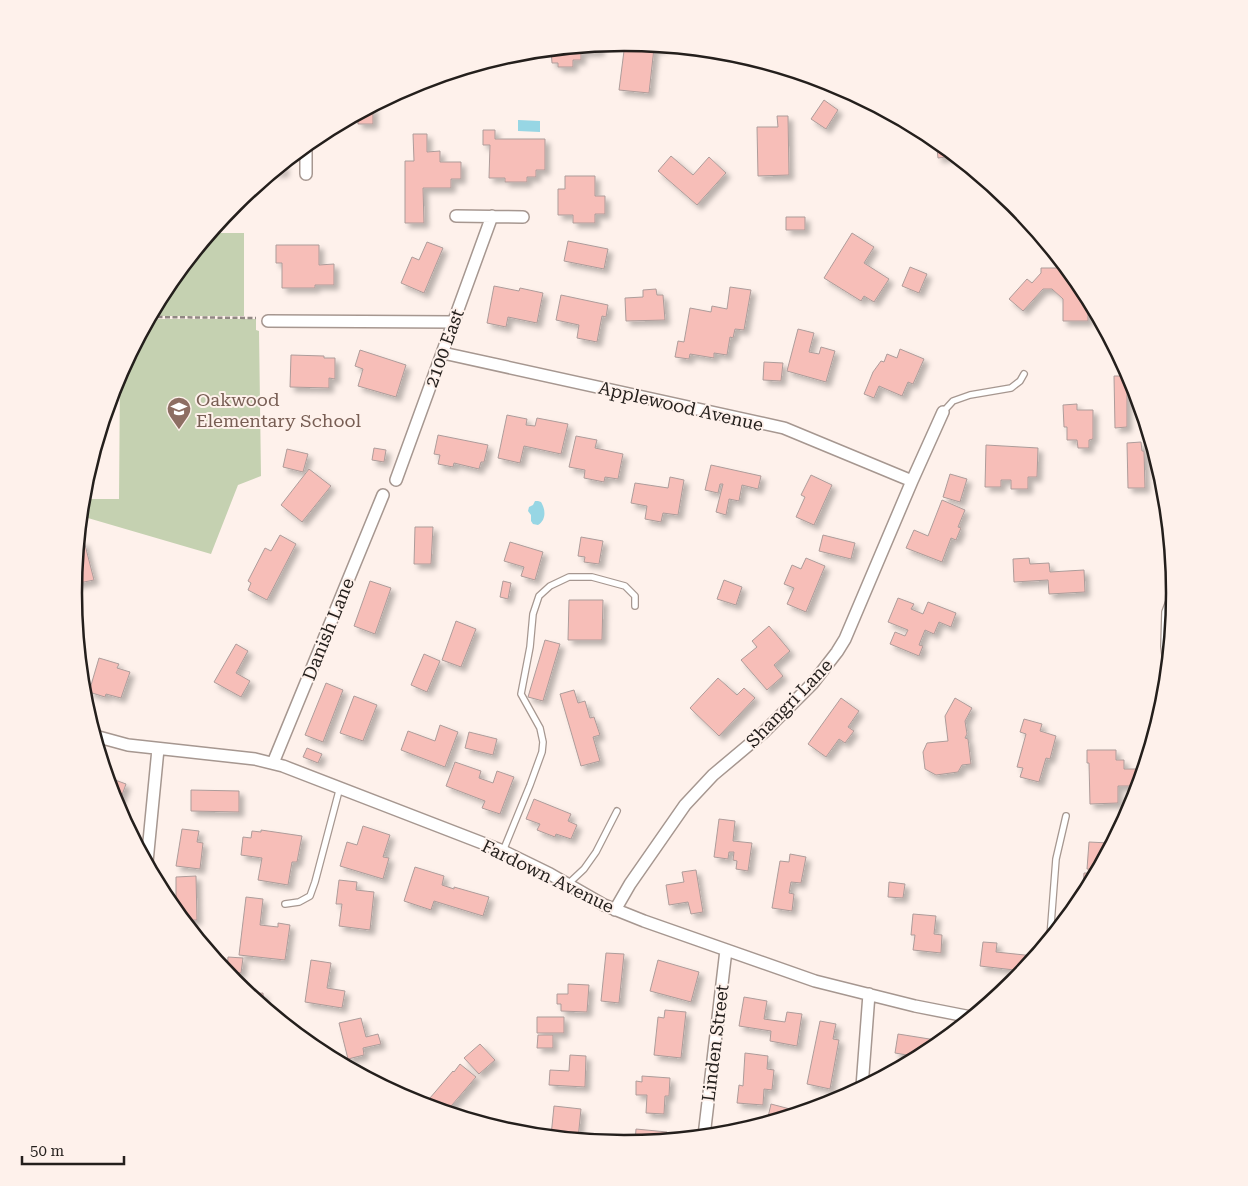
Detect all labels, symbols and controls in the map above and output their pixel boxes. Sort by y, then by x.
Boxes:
street label: 2100 East [420,306,468,390]
street label: Applewood Avenue [597,377,766,435]
place label: Oakwood Elementary School [196,389,361,431]
school or university icon: Oakwood Elementary School [166,396,192,430]
street label: Danish Lane [298,575,358,683]
street label: Shangri Lane [742,654,836,752]
street label: Fardown Avenue [478,835,618,917]
street label: Linden Street [697,983,733,1103]
scale bar [22,1134,125,1166]
text: 50 m [30,1142,65,1160]

